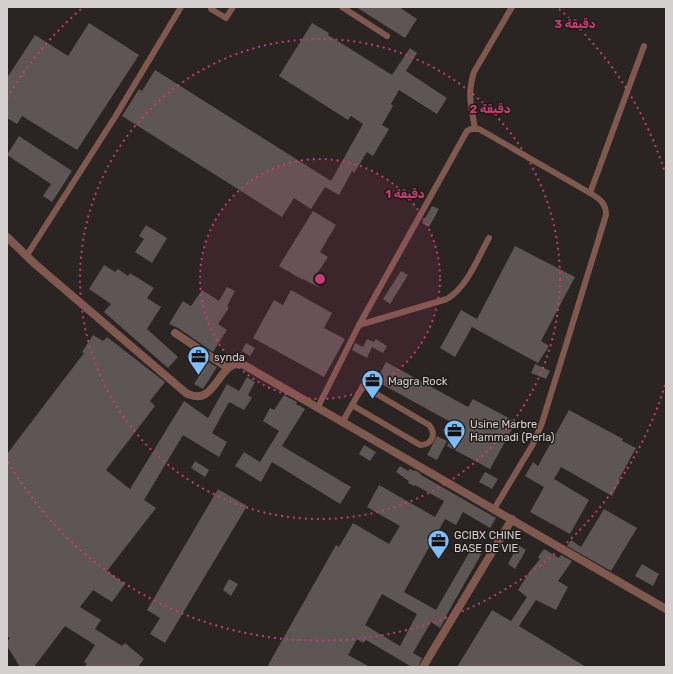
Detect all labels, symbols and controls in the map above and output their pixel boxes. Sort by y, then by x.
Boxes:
text: 3 دقيقة [554,17,596,31]
text: 2 دقيقة [469,102,511,116]
text: 1 دقيقة [385,187,425,201]
centre of rings [313,272,327,286]
office icon: synda [186,344,212,377]
place label: synda [214,351,245,364]
office icon: Magra Rock [360,368,386,401]
place label: Magra Rock [388,375,448,388]
office icon: Usine Marbre Hammadi (Perla) [442,417,468,450]
place label: Usine Marbre Hammadi (Perla) [470,418,555,444]
office icon: GCIBX CHINE BASE DE VIE [425,528,451,561]
place label: GCIBX CHINE BASE DE VIE [454,529,521,555]

